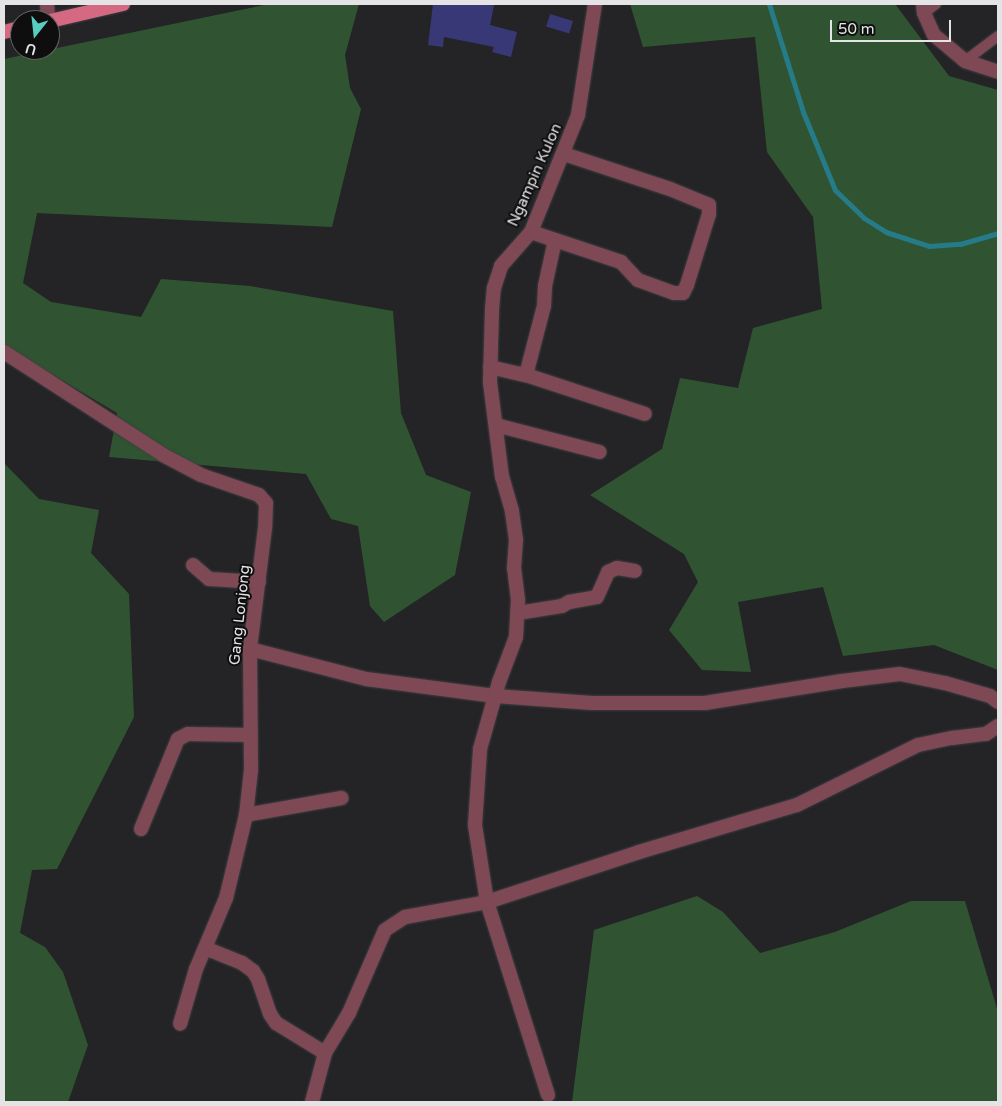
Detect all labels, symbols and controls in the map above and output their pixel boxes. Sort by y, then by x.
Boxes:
north arrow [10,10,60,60]
scale bar [832,10,953,42]
text: 50 m [838,20,875,38]
text: U [24,39,38,59]
street label: Ngampin Kulon [504,121,566,229]
street label: Gang Lonjong [226,564,254,666]

